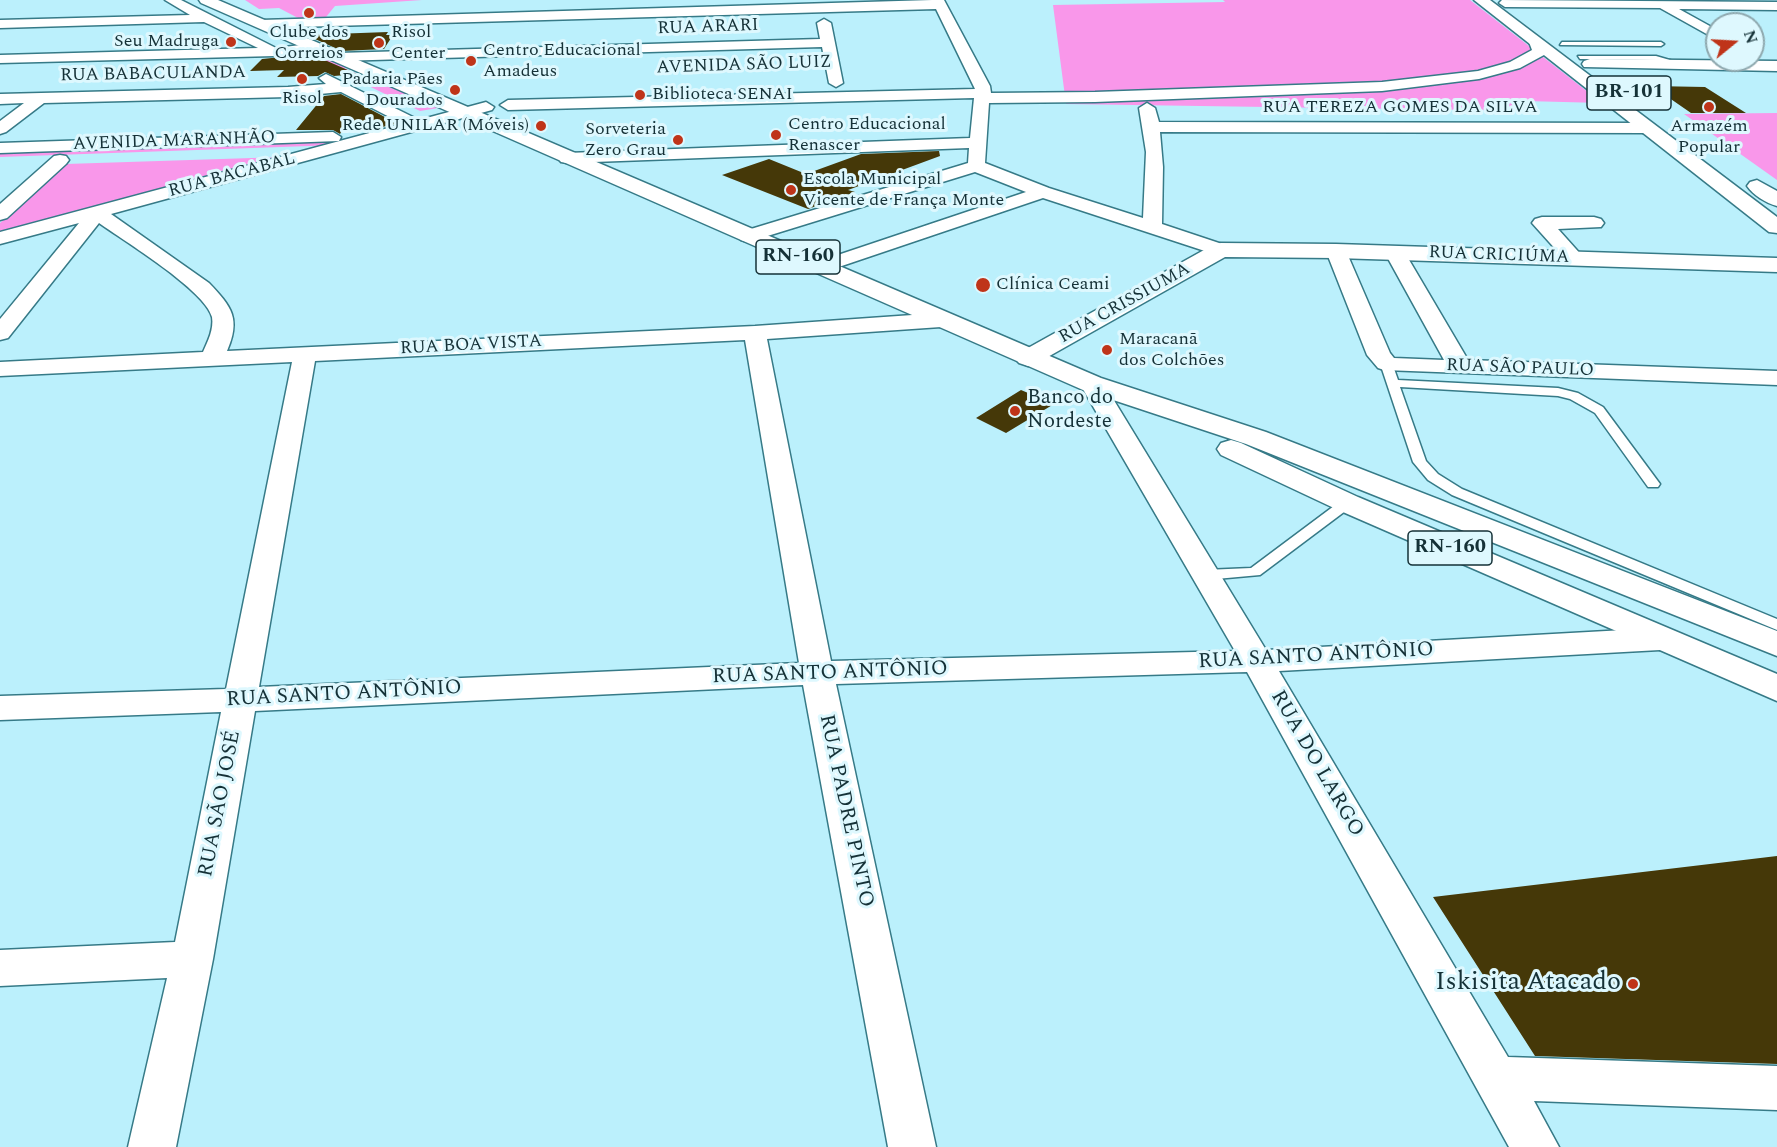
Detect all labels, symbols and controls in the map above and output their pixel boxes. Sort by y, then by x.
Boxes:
marker: Clube dos Correios [302,6,316,20]
north arrow [1705,12,1765,72]
street label: RUA ARARI [657,15,759,41]
place label: Clube dos Correios [269,22,349,64]
place label: Risol Center [391,22,445,64]
text: N [1737,27,1764,47]
place label: Seu Madruga [114,31,219,53]
marker: Seu Madruga [224,35,238,49]
marker: Risol Center [372,36,386,50]
place label: Centro Educacional Amadeus [483,40,641,82]
street label: AVENIDA SÃO LUIZ [656,52,832,80]
marker: Centro Educacional Amadeus [464,54,478,68]
street label: RUA BABACULANDA [60,63,246,87]
place label: Padaria Pães Dourados [342,69,443,112]
marker: Risol [295,72,309,86]
road number: BR-101 [1587,76,1671,110]
marker: Padaria Pães Dourados [448,83,462,97]
place label: Biblioteca SENAI [652,84,793,106]
place label: Risol [282,88,322,110]
marker: Biblioteca SENAI [633,88,647,102]
street label: RUA TEREZA GOMES DA SILVA [1262,97,1538,119]
marker: Armazém Popular [1702,100,1716,114]
place label: Centro Educacional Renascer [788,114,946,156]
place label: Rede UNILAR (Móveis) [342,115,529,137]
place label: Armazém Popular [1670,116,1748,158]
marker: Rede UNILAR (Móveis) [534,119,548,133]
place label: Sorveteria Zero Grau [585,119,666,162]
street label: AVENIDA MARANHÃO [73,128,275,156]
marker: Centro Educacional Renascer [769,128,783,142]
marker: Sorveteria Zero Grau [671,133,685,147]
street label: RUA BACABAL [166,149,298,203]
place label: Escola Municipal Vicente de França Monte [803,169,1004,212]
marker: Escola Municipal Vicente de França Monte [784,183,798,197]
road number: RN-160 [756,240,840,274]
street label: RUA CRICIÚMA [1428,243,1570,269]
street label: RUA CRISSIUMA [1056,259,1194,349]
place label: Clínica Ceami [996,274,1110,296]
marker: Clínica Ceami [974,276,992,294]
place label: Maracanã dos Colchões [1119,329,1225,372]
street label: RUA BOA VISTA [399,331,543,361]
marker: Maracanã dos Colchões [1100,343,1114,357]
street label: RUA SÃO PAULO [1446,356,1594,382]
place label: Banco do Nordeste [1027,386,1113,436]
marker: Banco do Nordeste [1008,404,1022,418]
road number: RN-160 [1408,531,1492,565]
street label: RUA SANTO ANTÔNIO [1198,638,1434,676]
street label: RUA SANTO ANTÔNIO [712,657,948,691]
street label: RUA SANTO ANTÔNIO [226,676,462,714]
street label: RUA DO LARGO [1264,686,1368,842]
street label: RUA PADRE PINTO [812,712,878,910]
street label: RUA SÃO JOSÉ [194,729,248,879]
place label: Iskisita Atacado [1435,968,1621,1000]
marker: Iskisita Atacado [1626,977,1640,991]

